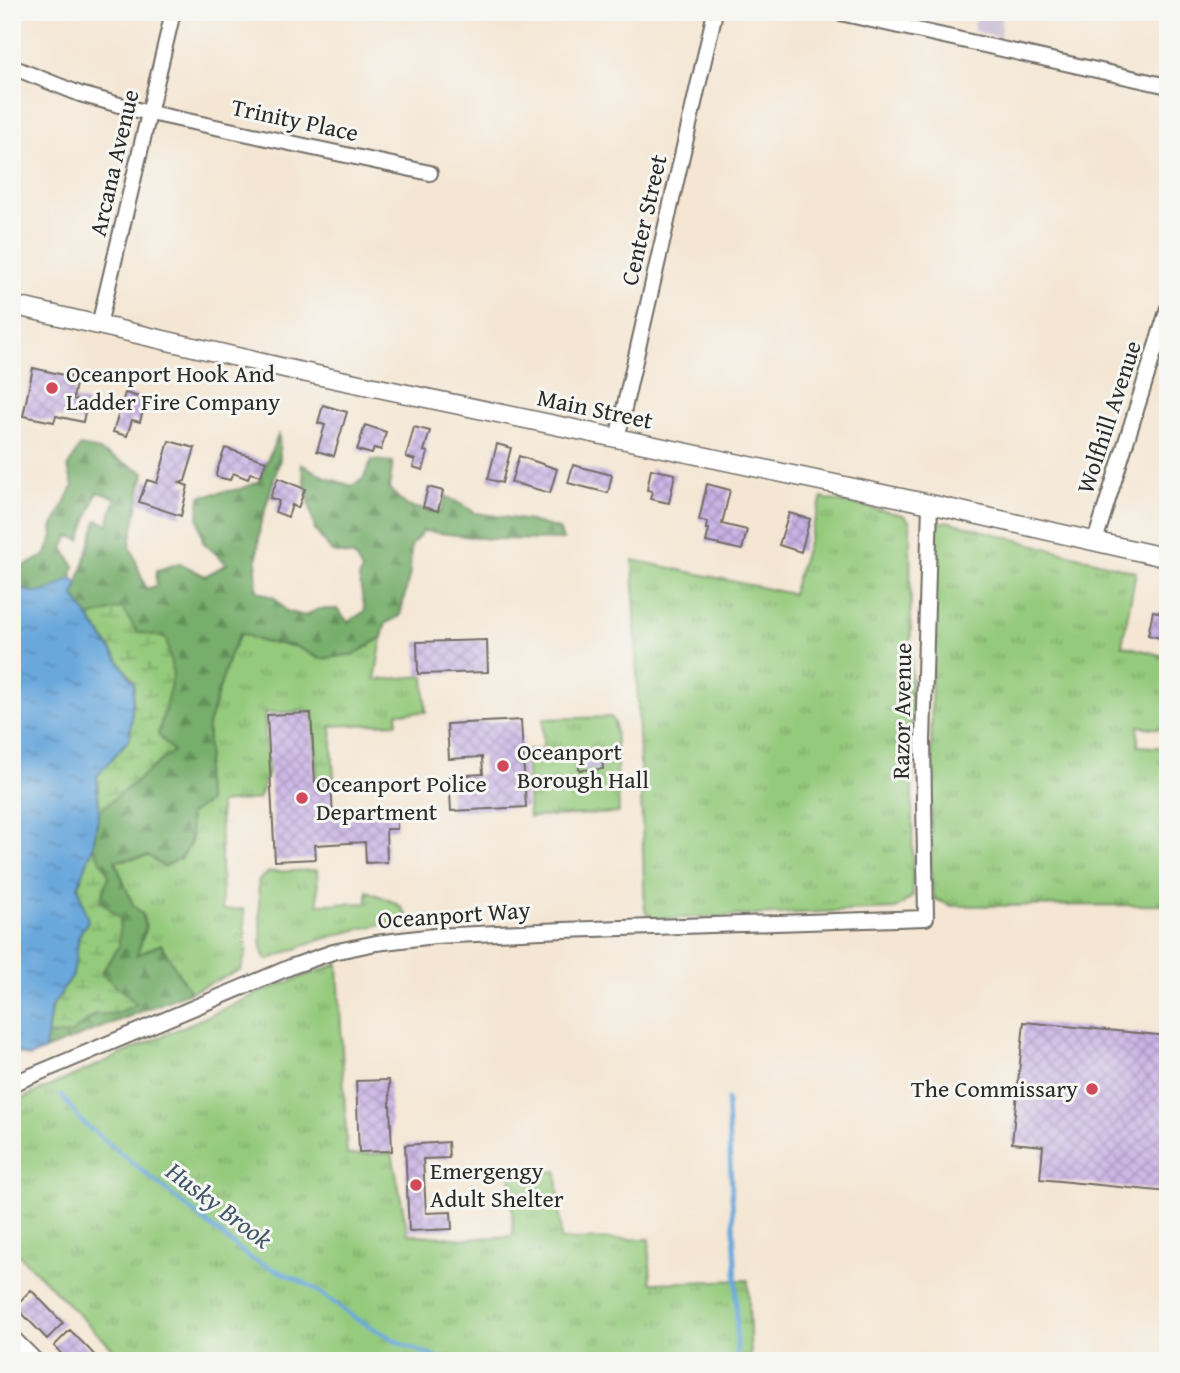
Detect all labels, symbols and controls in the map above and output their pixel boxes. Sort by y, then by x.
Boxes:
street label: Arcana Avenue [80,86,147,240]
street label: Trinity Place [228,89,362,150]
street label: Center Street [611,150,676,289]
street label: Wolfhill Avenue [1067,336,1150,498]
place label: Oceanport Hook And Ladder Fire Company [66,356,280,419]
street label: Main Street [534,379,657,438]
marker: Oceanport Hook And Ladder Fire Company [44,380,60,396]
street label: Razor Avenue [883,642,920,780]
place label: Oceanport Borough Hall [517,734,649,797]
marker: Oceanport Borough Hall [495,758,511,774]
place label: Oceanport Police Department [316,766,487,829]
marker: Oceanport Police Department [294,790,310,806]
street label: Oceanport Way [376,892,531,937]
place label: The Commissary [911,1071,1078,1106]
marker: The Commissary [1084,1081,1100,1097]
water label: Husky Brook [157,1151,281,1258]
place label: Emergengy Adult Shelter [430,1153,564,1216]
marker: Emergengy Adult Shelter [408,1177,424,1193]

